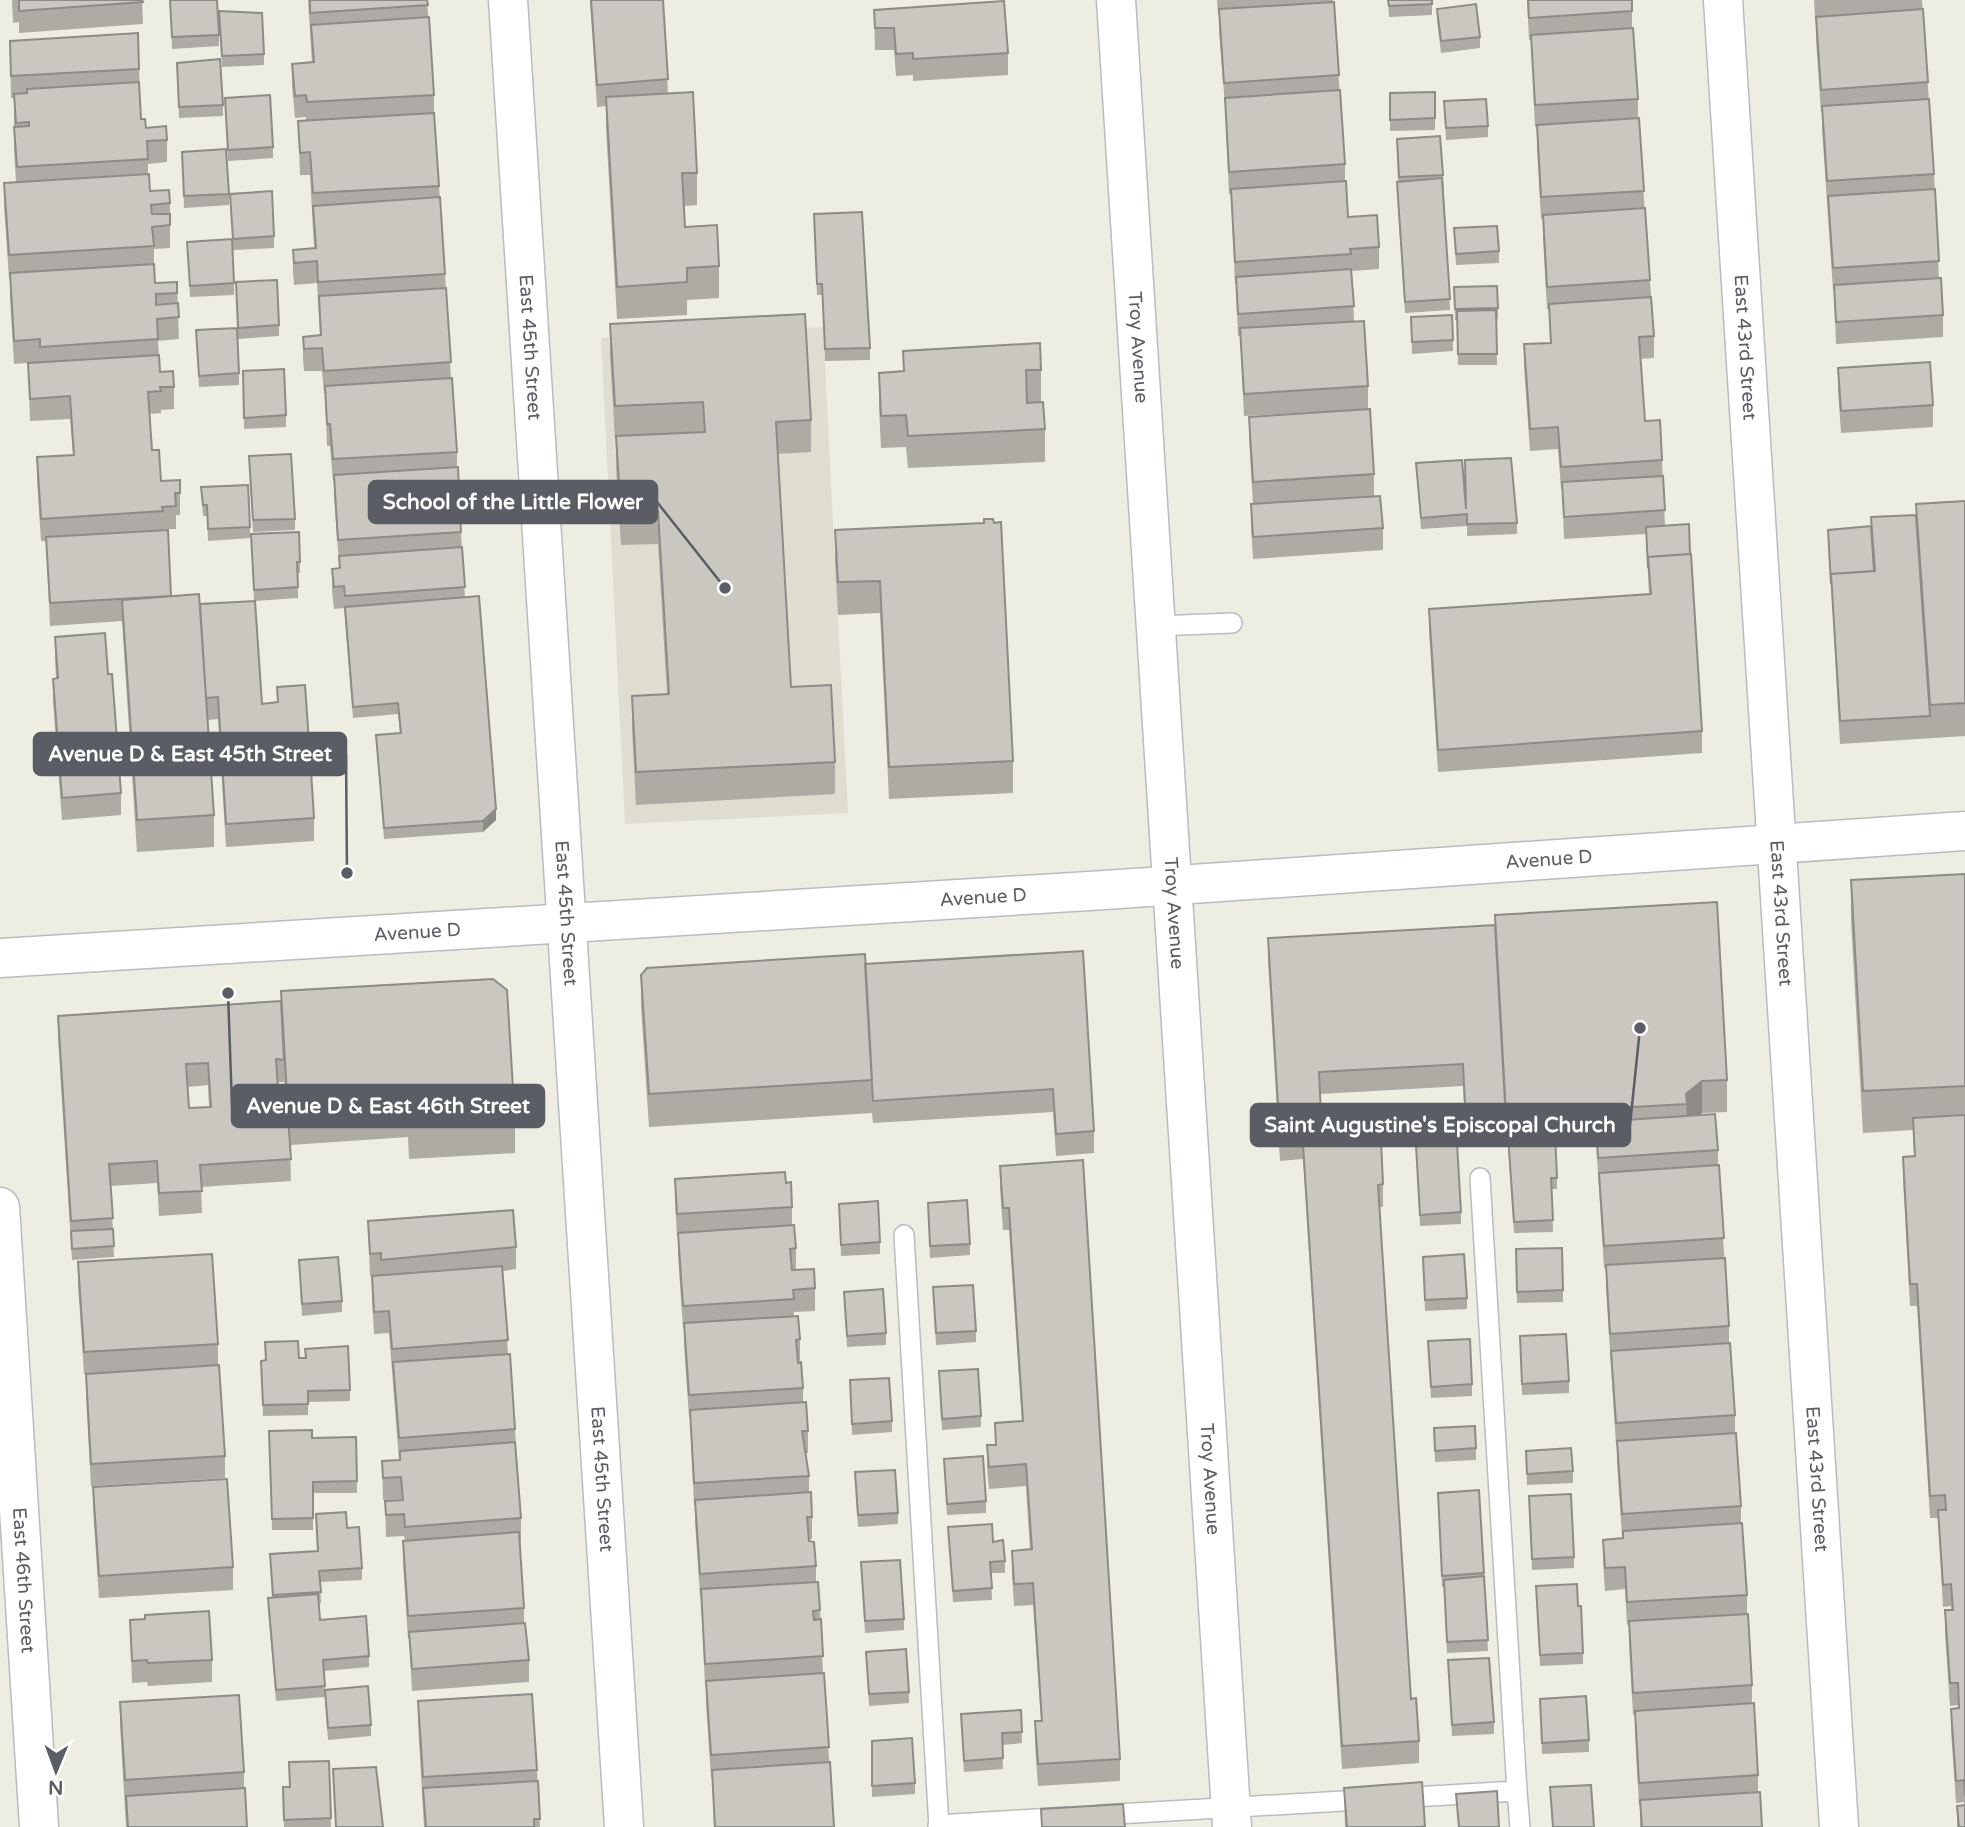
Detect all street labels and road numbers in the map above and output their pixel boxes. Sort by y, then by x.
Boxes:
street label: East 45th Street [514,274,546,421]
street label: East 43rd Street [1729,274,1761,421]
street label: Troy Avenue [1124,291,1153,404]
street label: East 45th Street [550,840,582,987]
street label: East 43rd Street [1765,840,1797,987]
street label: Avenue D [1505,846,1593,874]
street label: Troy Avenue [1159,857,1189,970]
street label: Avenue D [939,884,1027,911]
street label: Avenue D [373,919,461,946]
street label: East 45th Street [586,1405,618,1553]
street label: East 43rd Street [1801,1405,1833,1553]
street label: Troy Avenue [1195,1422,1224,1536]
street label: East 46th Street [8,1507,39,1654]

